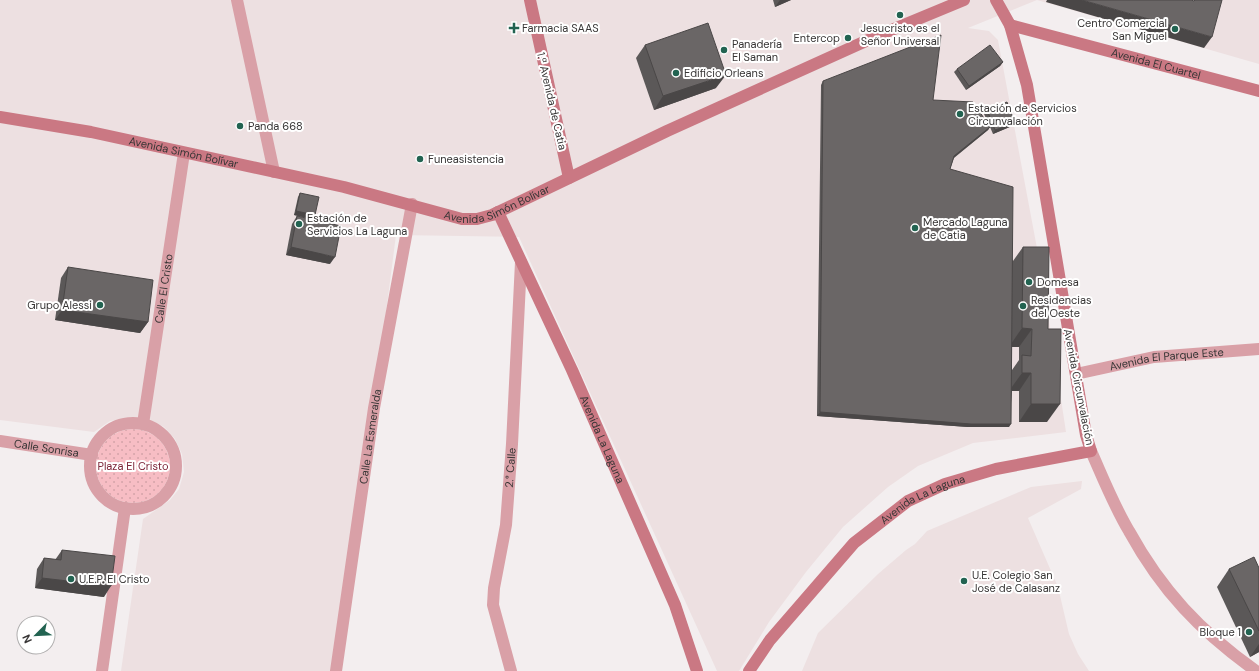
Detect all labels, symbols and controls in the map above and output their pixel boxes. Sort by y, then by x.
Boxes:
marker: Jesucristo es el Señor Universal [895,10,905,20]
place label: Centro Comercial San Miguel [1077,16,1167,43]
place label: Farmacia SAAS [522,21,599,35]
place label: Jesucristo es el Señor Universal [861,21,939,48]
marker: Farmacia SAAS [509,23,519,33]
marker: Centro Comercial San Miguel [1170,24,1180,34]
place label: Entercop [794,31,840,45]
marker: Entercop [843,33,853,43]
place label: Panadería El Saman [732,37,782,64]
marker: Panadería El Saman [719,45,729,55]
street label: Avenida El Cuartel [1110,45,1202,82]
street label: 1.ª Avenida de Catia [534,51,570,151]
place label: Edificio Orleans [684,66,763,80]
marker: Edificio Orleans [671,68,681,78]
place label: Estación de Servicios Circunvalación [968,101,1077,128]
marker: Estación de Servicios Circunvalación [955,109,965,119]
place label: Panda 668 [248,119,303,133]
marker: Panda 668 [235,121,245,131]
street label: Avenida Simón Bolívar [128,133,240,171]
place label: Funeasistencia [428,152,504,166]
marker: Funeasistencia [415,154,425,164]
street label: Avenida Simón Bolívar [443,181,552,226]
place label: Estación de Servicios La Laguna [307,211,407,238]
place label: Mercado Laguna de Catia [923,215,1008,242]
marker: Estación de Servicios La Laguna [294,219,304,229]
marker: Mercado Laguna de Catia [910,223,920,233]
street label: Calle El Cristo [151,253,176,324]
place label: Domesa [1037,275,1079,289]
marker: Domesa [1024,277,1034,287]
place label: Residencias del Oeste [1031,293,1092,320]
place label: Grupo Alessi [27,298,92,312]
marker: Grupo Alessi [95,300,105,310]
marker: Residencias del Oeste [1018,301,1028,311]
street label: Avenida Circunvalación [1061,328,1097,446]
street label: Avenida El Parque Este [1108,345,1224,374]
street label: Calle La Esmeralda [356,388,384,485]
street label: Avenida La Laguna [577,393,628,485]
street label: Calle Sonrisa [13,436,80,460]
street label: 2.° Calle [502,447,519,488]
park label: Plaza El Cristo [98,459,168,473]
street label: Avenida La Laguna [877,472,967,527]
place label: U.E. Colegio San José de Calasanz [972,568,1060,595]
place label: U.E.P. El Cristo [79,572,149,586]
marker: U.E.P. El Cristo [66,574,76,584]
marker: U.E. Colegio San José de Calasanz [959,576,969,586]
north arrow [16,615,56,655]
place label: Bloque 1 [1200,625,1241,639]
marker: Bloque 1 [1244,627,1254,637]
text: N [19,633,35,646]

